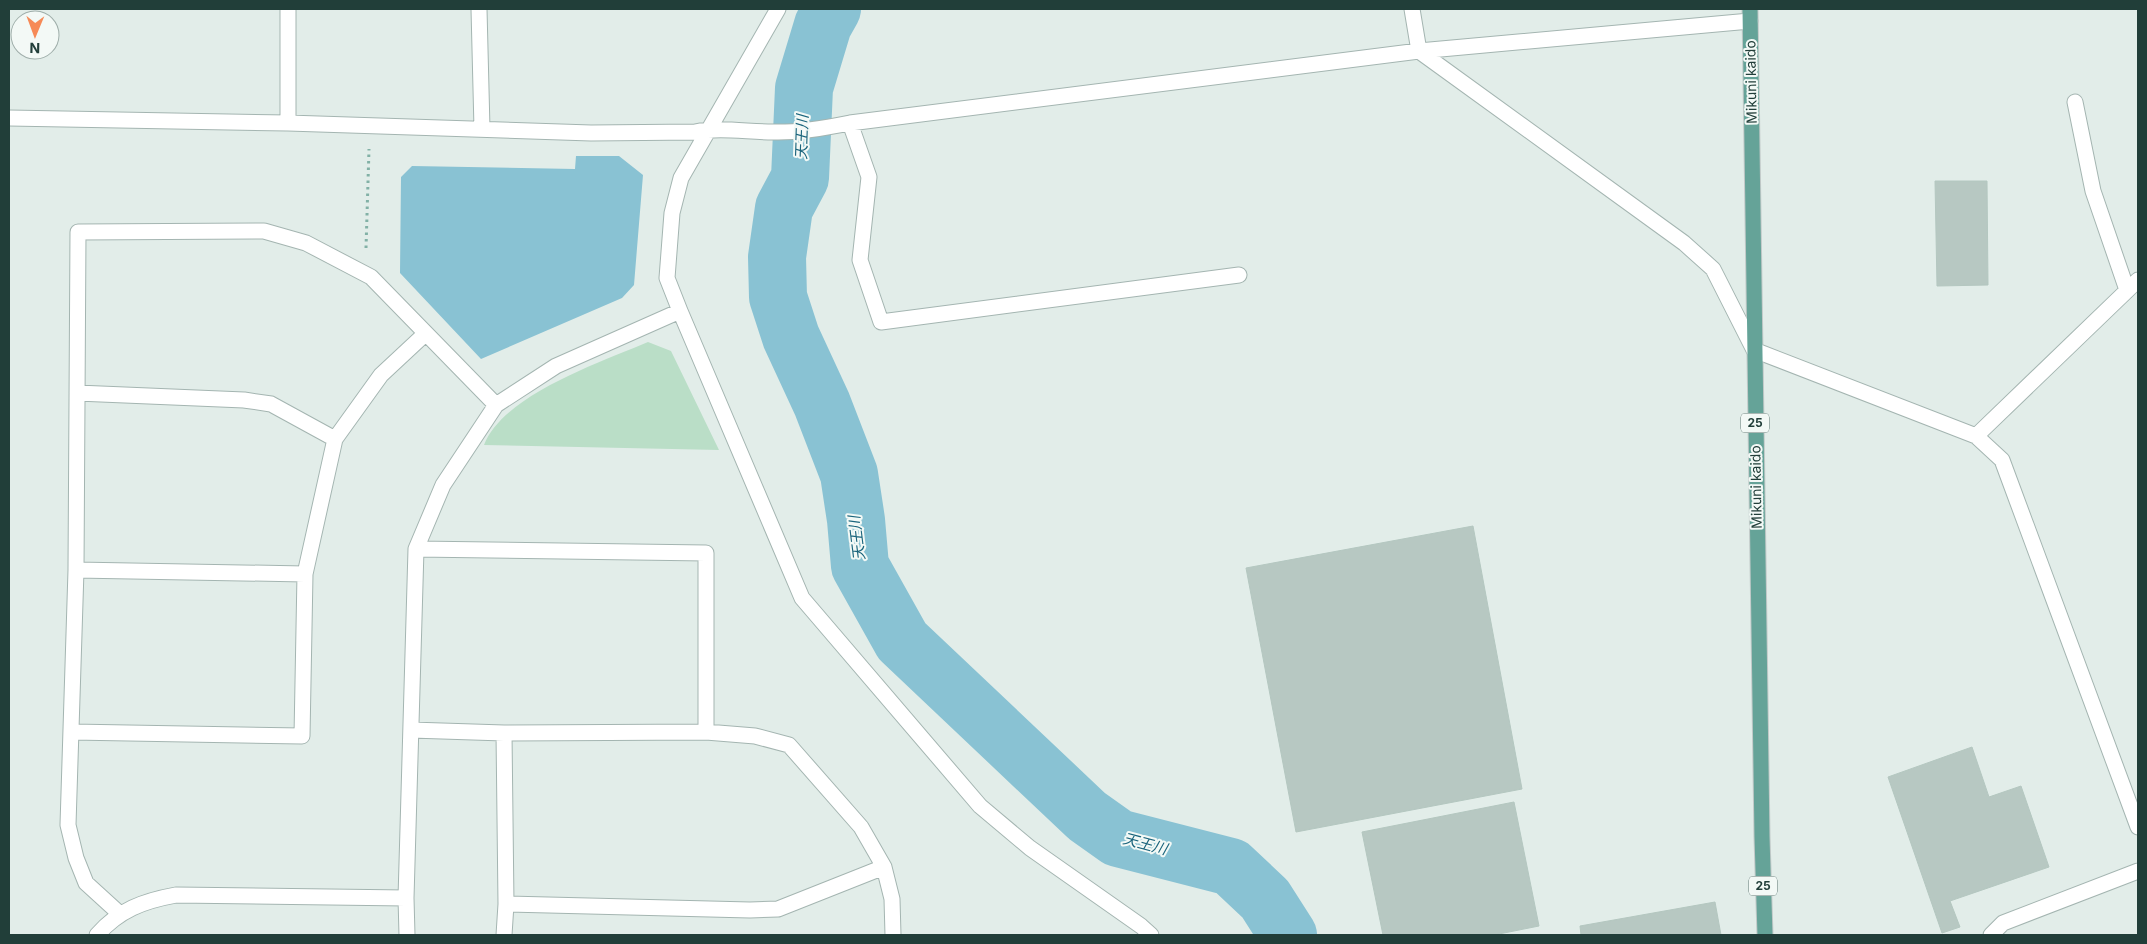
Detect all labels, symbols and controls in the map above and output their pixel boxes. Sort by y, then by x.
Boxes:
north arrow [10,10,60,60]
text: N [29,40,40,57]
street label: Mikuni kaido [1741,40,1760,124]
water label: 天王川 [791,112,812,160]
road number: 25 [1741,413,1769,432]
street label: Mikuni kaido [1746,445,1765,529]
water label: 天王川 [844,513,869,562]
water label: 天王川 [1121,829,1171,859]
road number: 25 [1749,876,1777,896]

